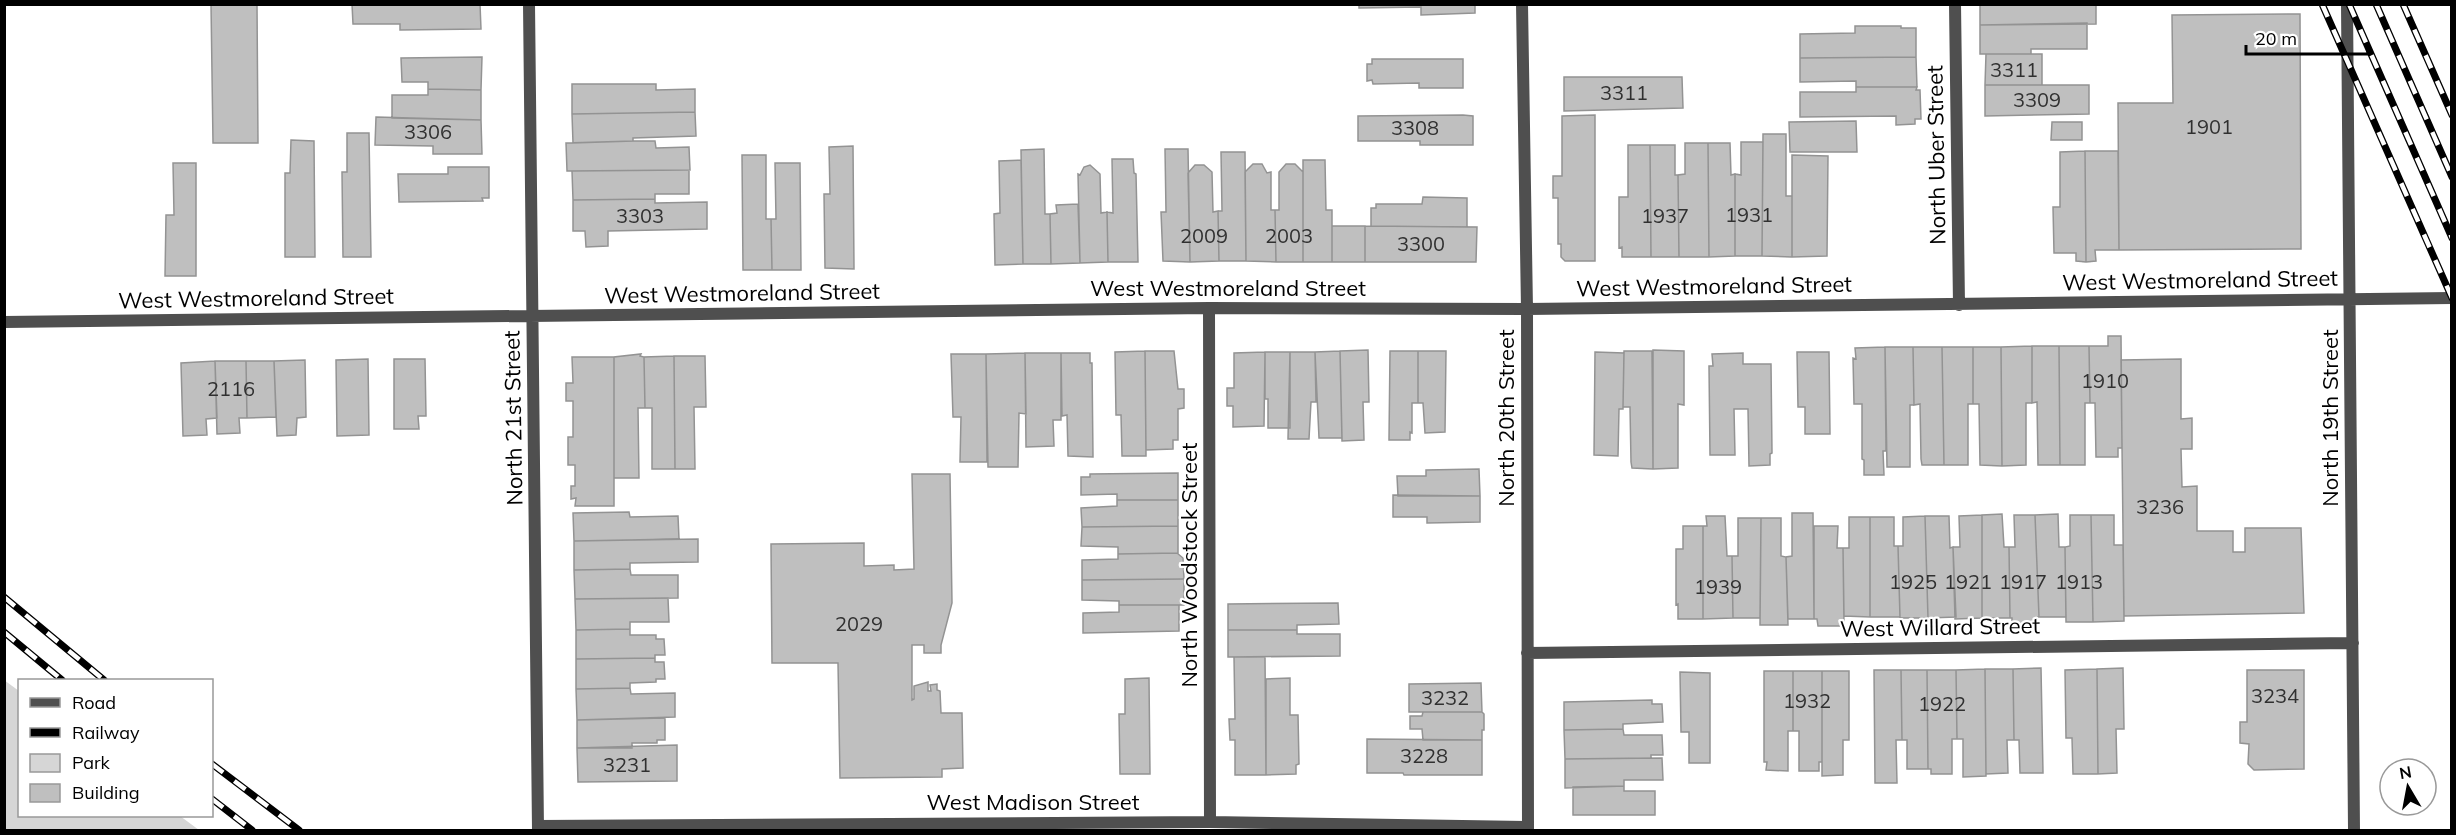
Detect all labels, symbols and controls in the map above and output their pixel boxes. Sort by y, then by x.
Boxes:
scale bar [2246,18,2368,56]
text: 20 m [2255,27,2297,50]
house number: 3311 [1990,57,2038,82]
street label: North Uber Street [1920,65,1952,245]
house number: 3311 [1600,80,1648,105]
house number: 3309 [2013,87,2061,112]
house number: 1901 [2185,114,2233,139]
house number: 3308 [1391,115,1439,140]
house number: 3306 [404,119,452,144]
house number: 1931 [1725,202,1773,227]
house number: 3303 [616,203,664,228]
house number: 1937 [1641,203,1689,228]
house number: 2009 [1180,223,1228,248]
house number: 2003 [1265,223,1313,248]
house number: 3300 [1397,231,1445,256]
street label: West Westmoreland Street [2062,264,2338,296]
street label: West Westmoreland Street [1576,270,1852,302]
street label: West Westmoreland Street [1090,274,1366,302]
street label: West Westmoreland Street [604,277,880,309]
street label: West Westmoreland Street [118,282,394,314]
street label: North 20th Street [1492,329,1520,507]
street label: North 19th Street [2316,329,2344,507]
street label: North 21st Street [497,330,529,506]
house number: 1910 [2081,368,2129,393]
house number: 2116 [207,376,255,401]
street label: North Woodstock Street [1175,442,1203,688]
house number: 3236 [2136,494,2184,519]
house number: 1925 [1889,569,1937,594]
house number: 1921 [1944,569,1992,594]
house number: 1917 [1999,569,2047,594]
house number: 1913 [2055,569,2103,594]
house number: 1939 [1694,574,1742,599]
house number: 2029 [835,611,883,636]
street label: West Willard Street [1840,611,2041,643]
legend [18,679,213,817]
house number: 3234 [2251,683,2299,708]
house number: 3232 [1421,685,1469,710]
house number: 1932 [1783,688,1831,713]
text: Road [72,691,116,714]
house number: 1922 [1918,691,1966,716]
text: Railway [72,721,140,744]
house number: 3228 [1400,743,1448,768]
text: Park [72,751,111,774]
house number: 3231 [603,752,651,777]
north arrow [2378,757,2438,817]
text: N [2398,761,2413,783]
text: Building [72,781,140,804]
street label: West Madison Street [927,788,1140,816]

